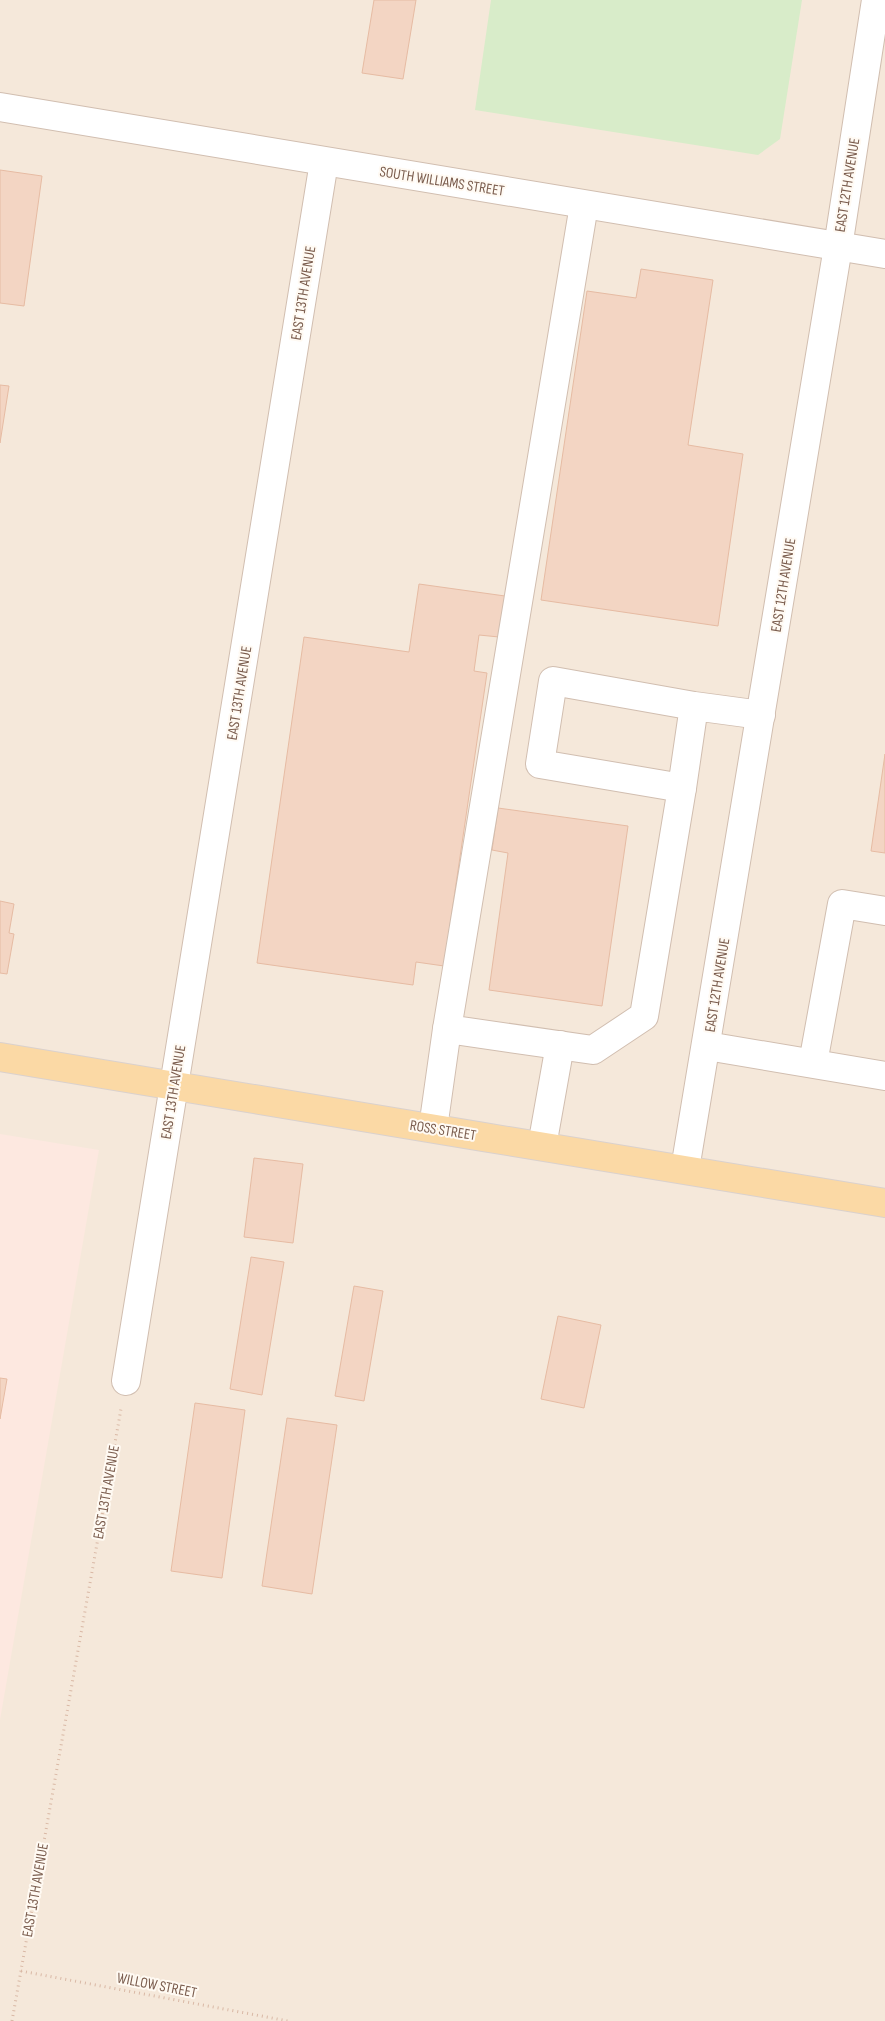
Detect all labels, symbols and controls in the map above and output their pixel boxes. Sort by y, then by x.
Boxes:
street label: EAST 12TH AVENUE [831,137,864,234]
street label: SOUTH WILLIAMS STREET [378,162,506,201]
street label: EAST 13TH AVENUE [287,245,320,341]
street label: EAST 12TH AVENUE [767,537,800,634]
street label: EAST 13TH AVENUE [223,645,256,741]
street label: EAST 12TH AVENUE [701,937,734,1034]
street label: EAST 13TH AVENUE [157,1044,190,1140]
street label: ROSS STREET [408,1116,477,1145]
street label: EAST 13TH AVENUE [89,1444,124,1541]
street label: EAST 13TH AVENUE [18,1842,53,1939]
street label: WILLOW STREET [115,1968,198,2003]

